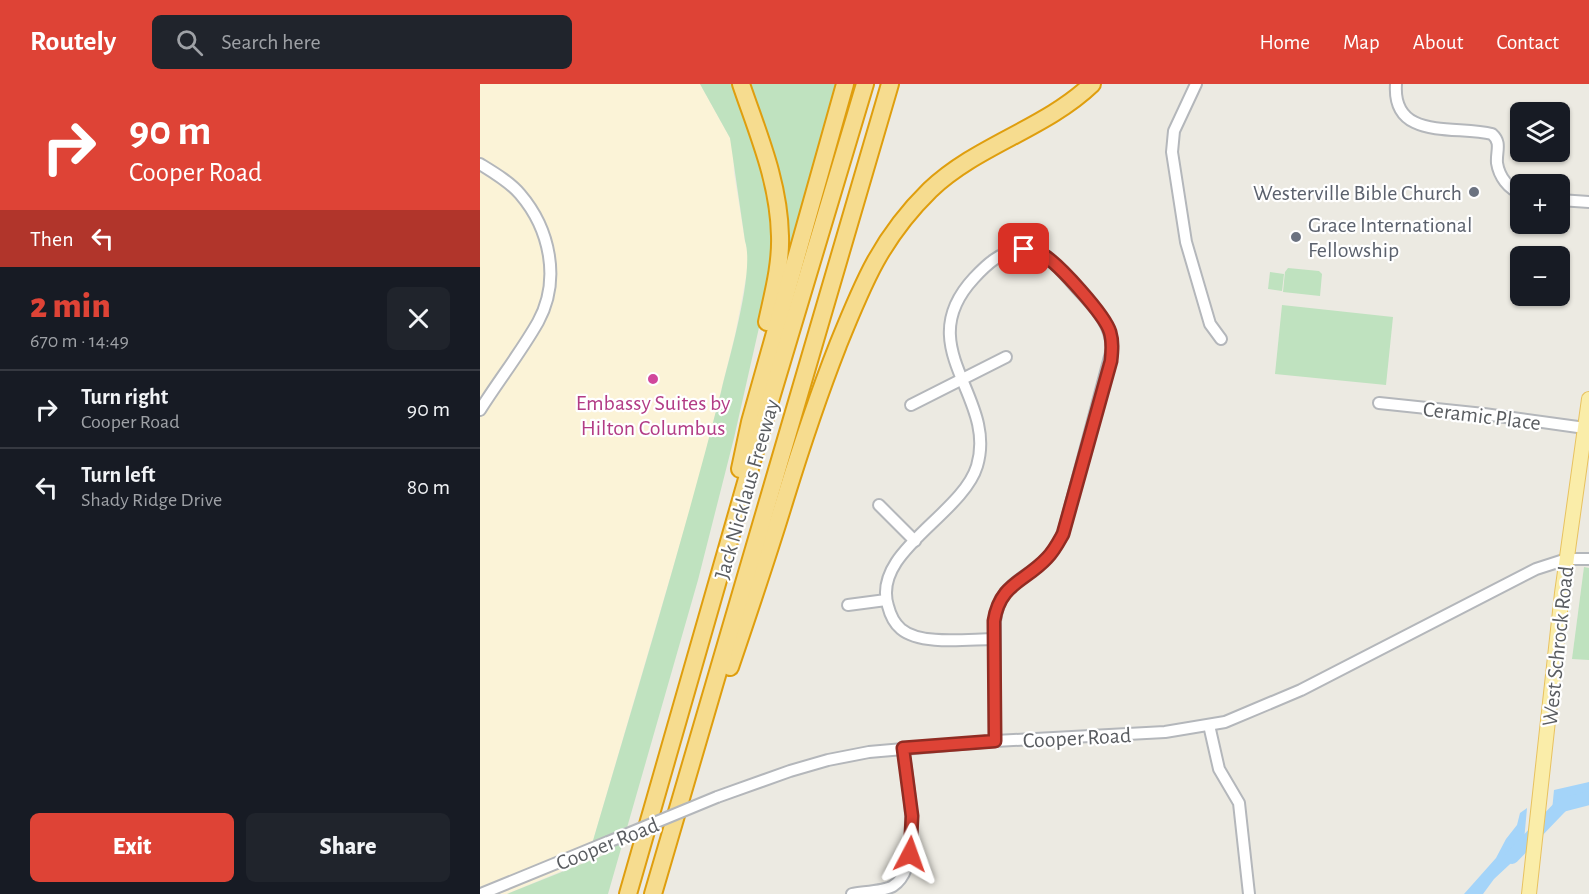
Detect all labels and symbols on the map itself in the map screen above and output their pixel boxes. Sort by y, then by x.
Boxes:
place label: Westerville Bible Church [1253,182,1462,204]
marker: Westerville Bible Church [1467,185,1481,199]
place label: Grace International Fellowship [1308,214,1472,261]
pin [998,223,1049,274]
marker: Grace International Fellowship [1289,230,1303,244]
marker: Embassy Suites by Hilton Columbus [646,372,660,386]
place label: Embassy Suites by Hilton Columbus [576,392,731,439]
street label: Jack Nicklaus Freeway [711,396,783,582]
street label: Ceramic Place [1422,398,1542,434]
street label: West Schrock Road [1539,565,1577,727]
street label: Cooper Road [1022,724,1132,752]
street label: Cooper Road [553,813,662,874]
position arrow [878,822,942,886]

